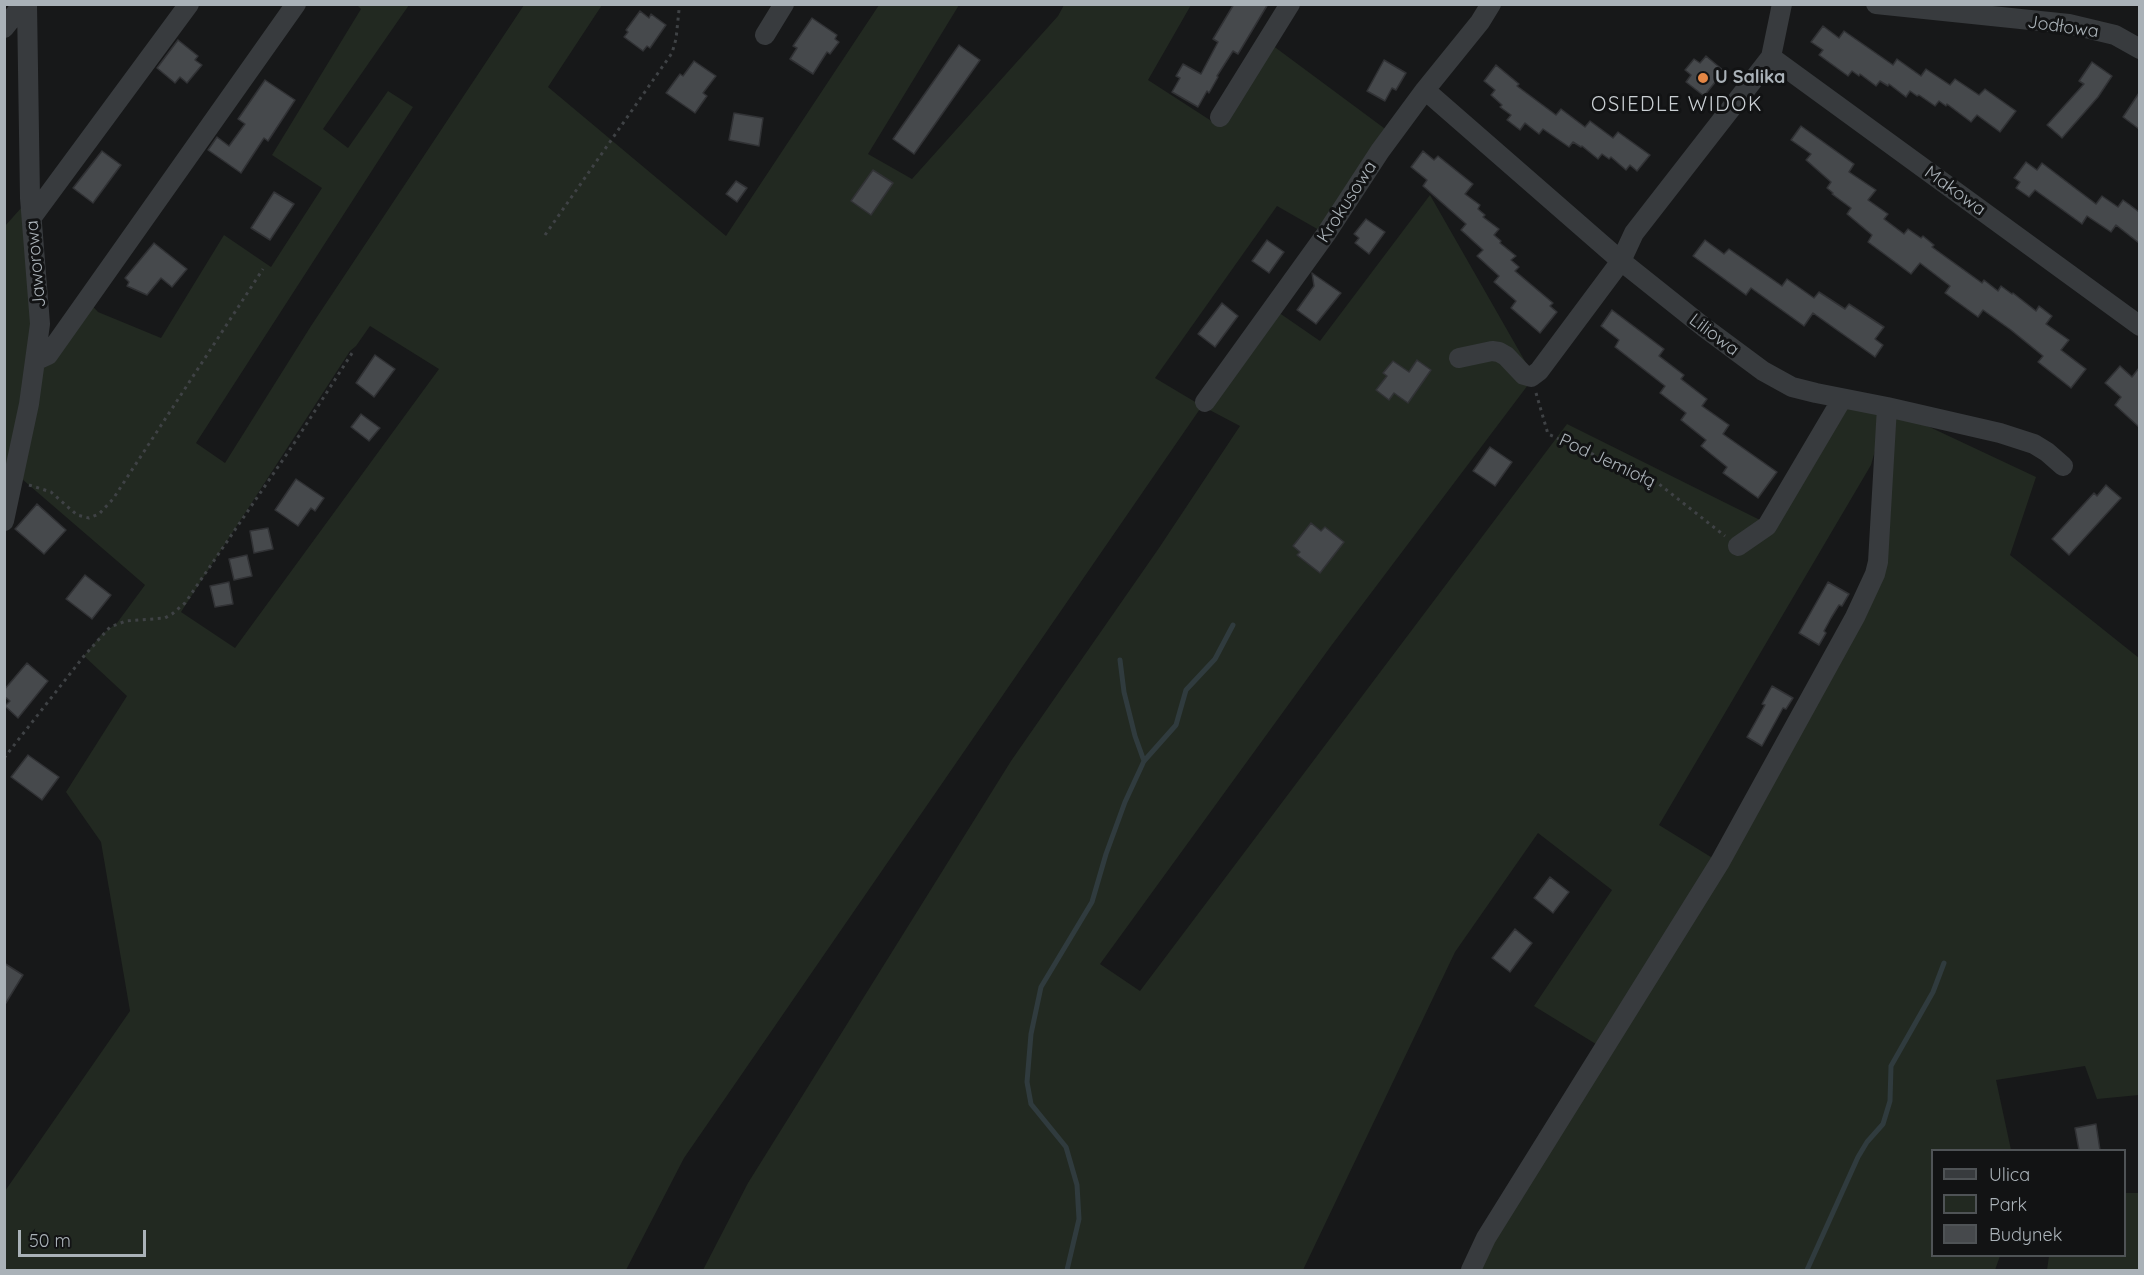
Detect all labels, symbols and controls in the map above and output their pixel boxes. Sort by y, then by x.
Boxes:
street label: Jodłowa [2026,11,2100,43]
place label: U Salika [1715,67,1785,89]
marker: U Salika [1696,71,1710,85]
district label: OSIEDLE WIDOK [1591,93,1763,117]
street label: Krokusowa [1313,157,1381,247]
street label: Makowa [1920,162,1990,220]
street label: Jaworowa [21,220,51,308]
street label: Liliowa [1685,309,1743,361]
street label: Pod Jemiołą [1555,429,1659,493]
legend [1931,1149,2126,1257]
text: Ulica [1989,1163,2030,1186]
text: Park [1989,1193,2027,1216]
scale bar [21,1218,148,1256]
text: Budynek [1989,1223,2062,1246]
text: 50 m [29,1229,71,1252]

